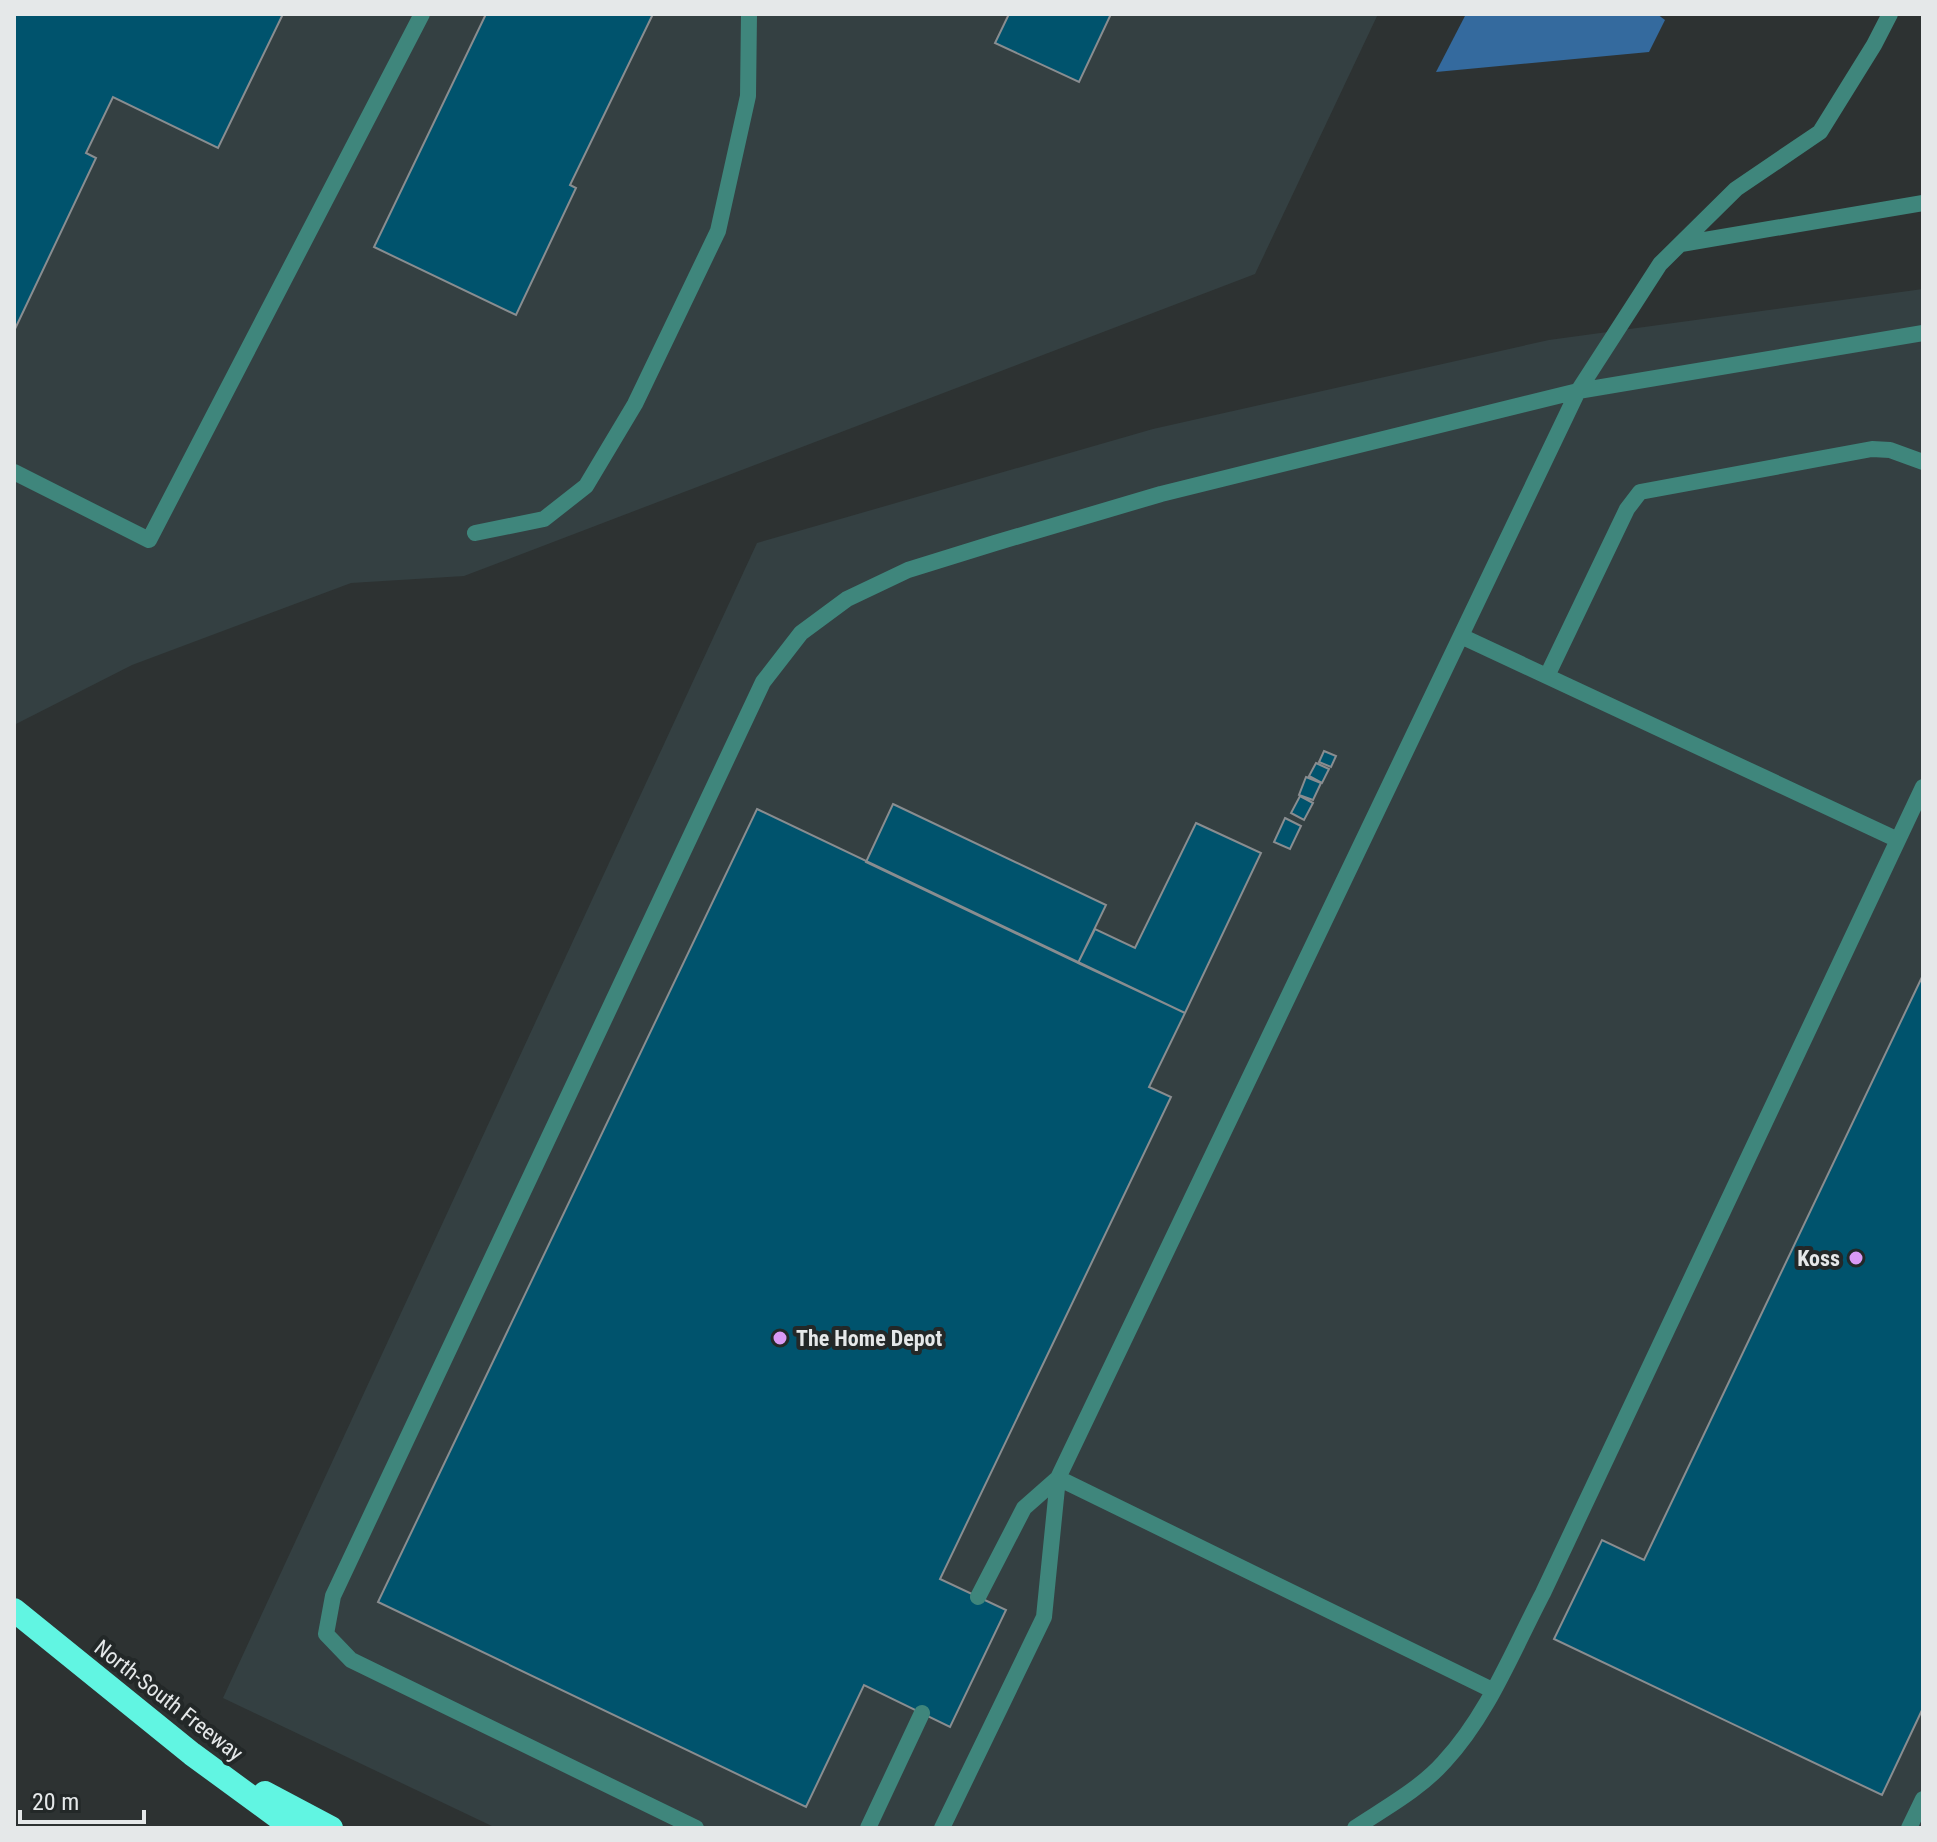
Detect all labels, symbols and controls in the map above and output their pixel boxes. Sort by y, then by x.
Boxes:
place label: Koss [1797,1246,1840,1271]
marker: Koss [1847,1249,1865,1267]
place label: The Home Depot [796,1326,943,1351]
marker: The Home Depot [771,1329,789,1347]
street label: North-South Freeway [90,1635,248,1766]
scale bar [20,1774,144,1824]
text: 20 m [32,1788,79,1816]

